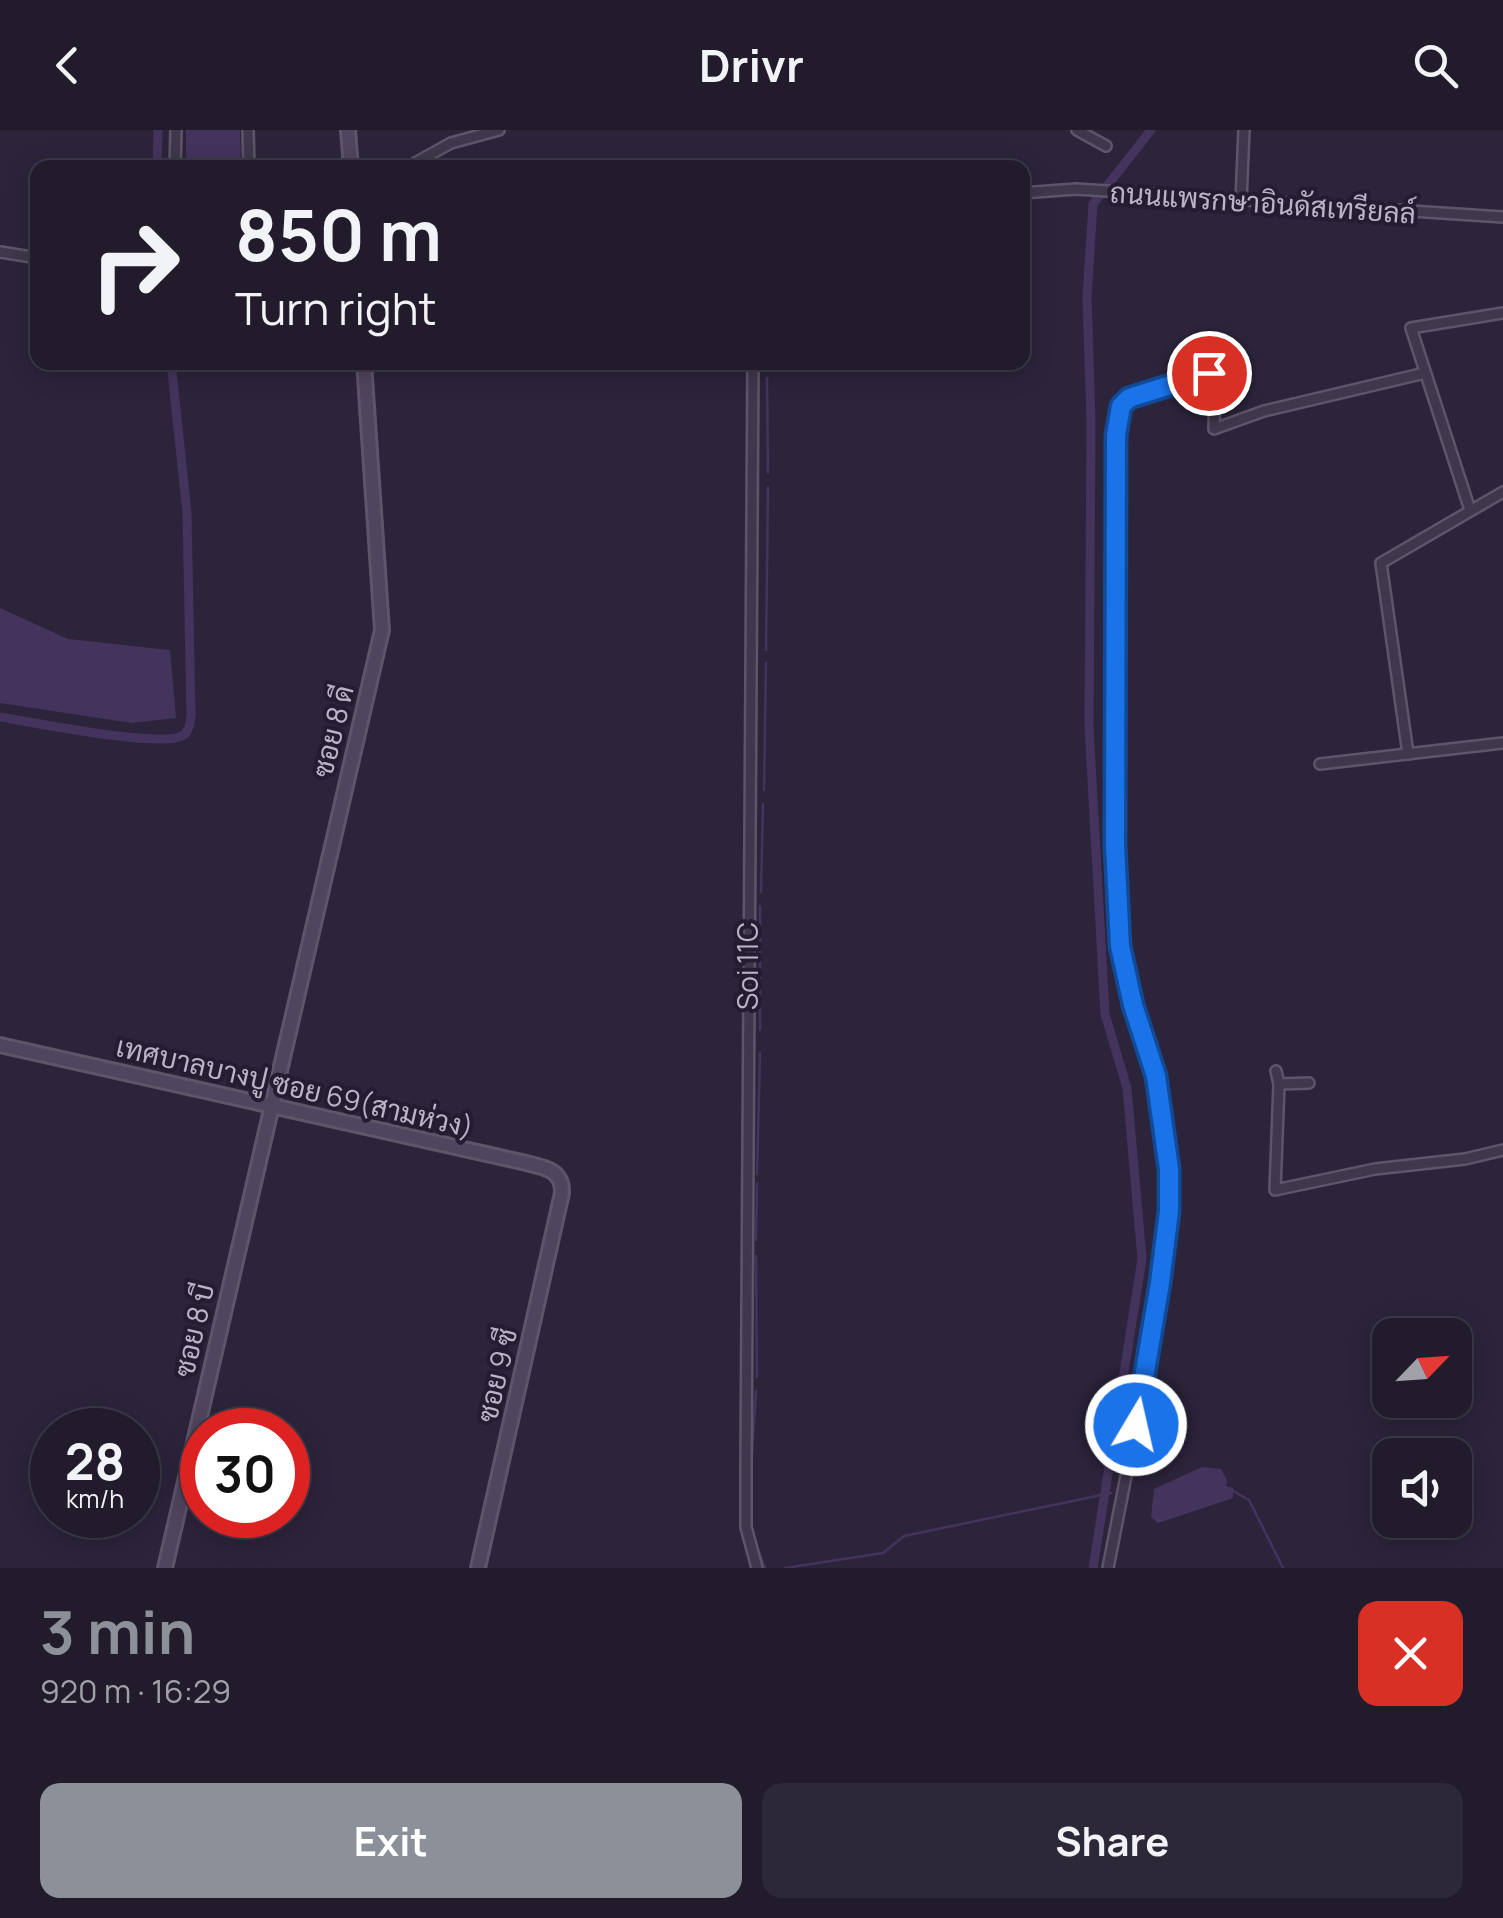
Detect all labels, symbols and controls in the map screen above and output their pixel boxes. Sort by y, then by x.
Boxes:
text: Drivr [699,34,804,96]
icon: back [40,38,95,93]
icon: search [1408,38,1463,93]
street label: ถนนแพรกษาอินดัสเทรียลล์ [1109,172,1417,232]
text: 850 m [235,186,442,282]
icon: right [70,200,200,330]
text: Turn right [235,277,436,339]
pin [1167,331,1252,416]
icon: arrive [1182,346,1237,401]
street label: ซอย 8 ดี [302,681,362,781]
street label: Soi 11C [728,922,766,1010]
street label: เทศบาลบางปู ซอย 69(สามห่วง) [112,1026,477,1148]
street label: ซอย 8 บี [164,1279,222,1381]
north arrow [1372,1318,1472,1418]
map controls [1372,1318,1472,1538]
street label: ซอย 9 ซี [467,1324,525,1426]
position arrow [1084,1373,1188,1477]
speed limit sign: 30 [180,1408,310,1538]
text: 28 [65,1427,125,1495]
button: sound [1372,1438,1472,1538]
text: km/h [66,1481,124,1516]
text: 3 min [40,1590,195,1672]
button: close [1358,1601,1463,1706]
text: 920 m · 16:29 [40,1669,231,1713]
button: Exit [40,1783,742,1898]
button: Share [762,1783,1463,1898]

